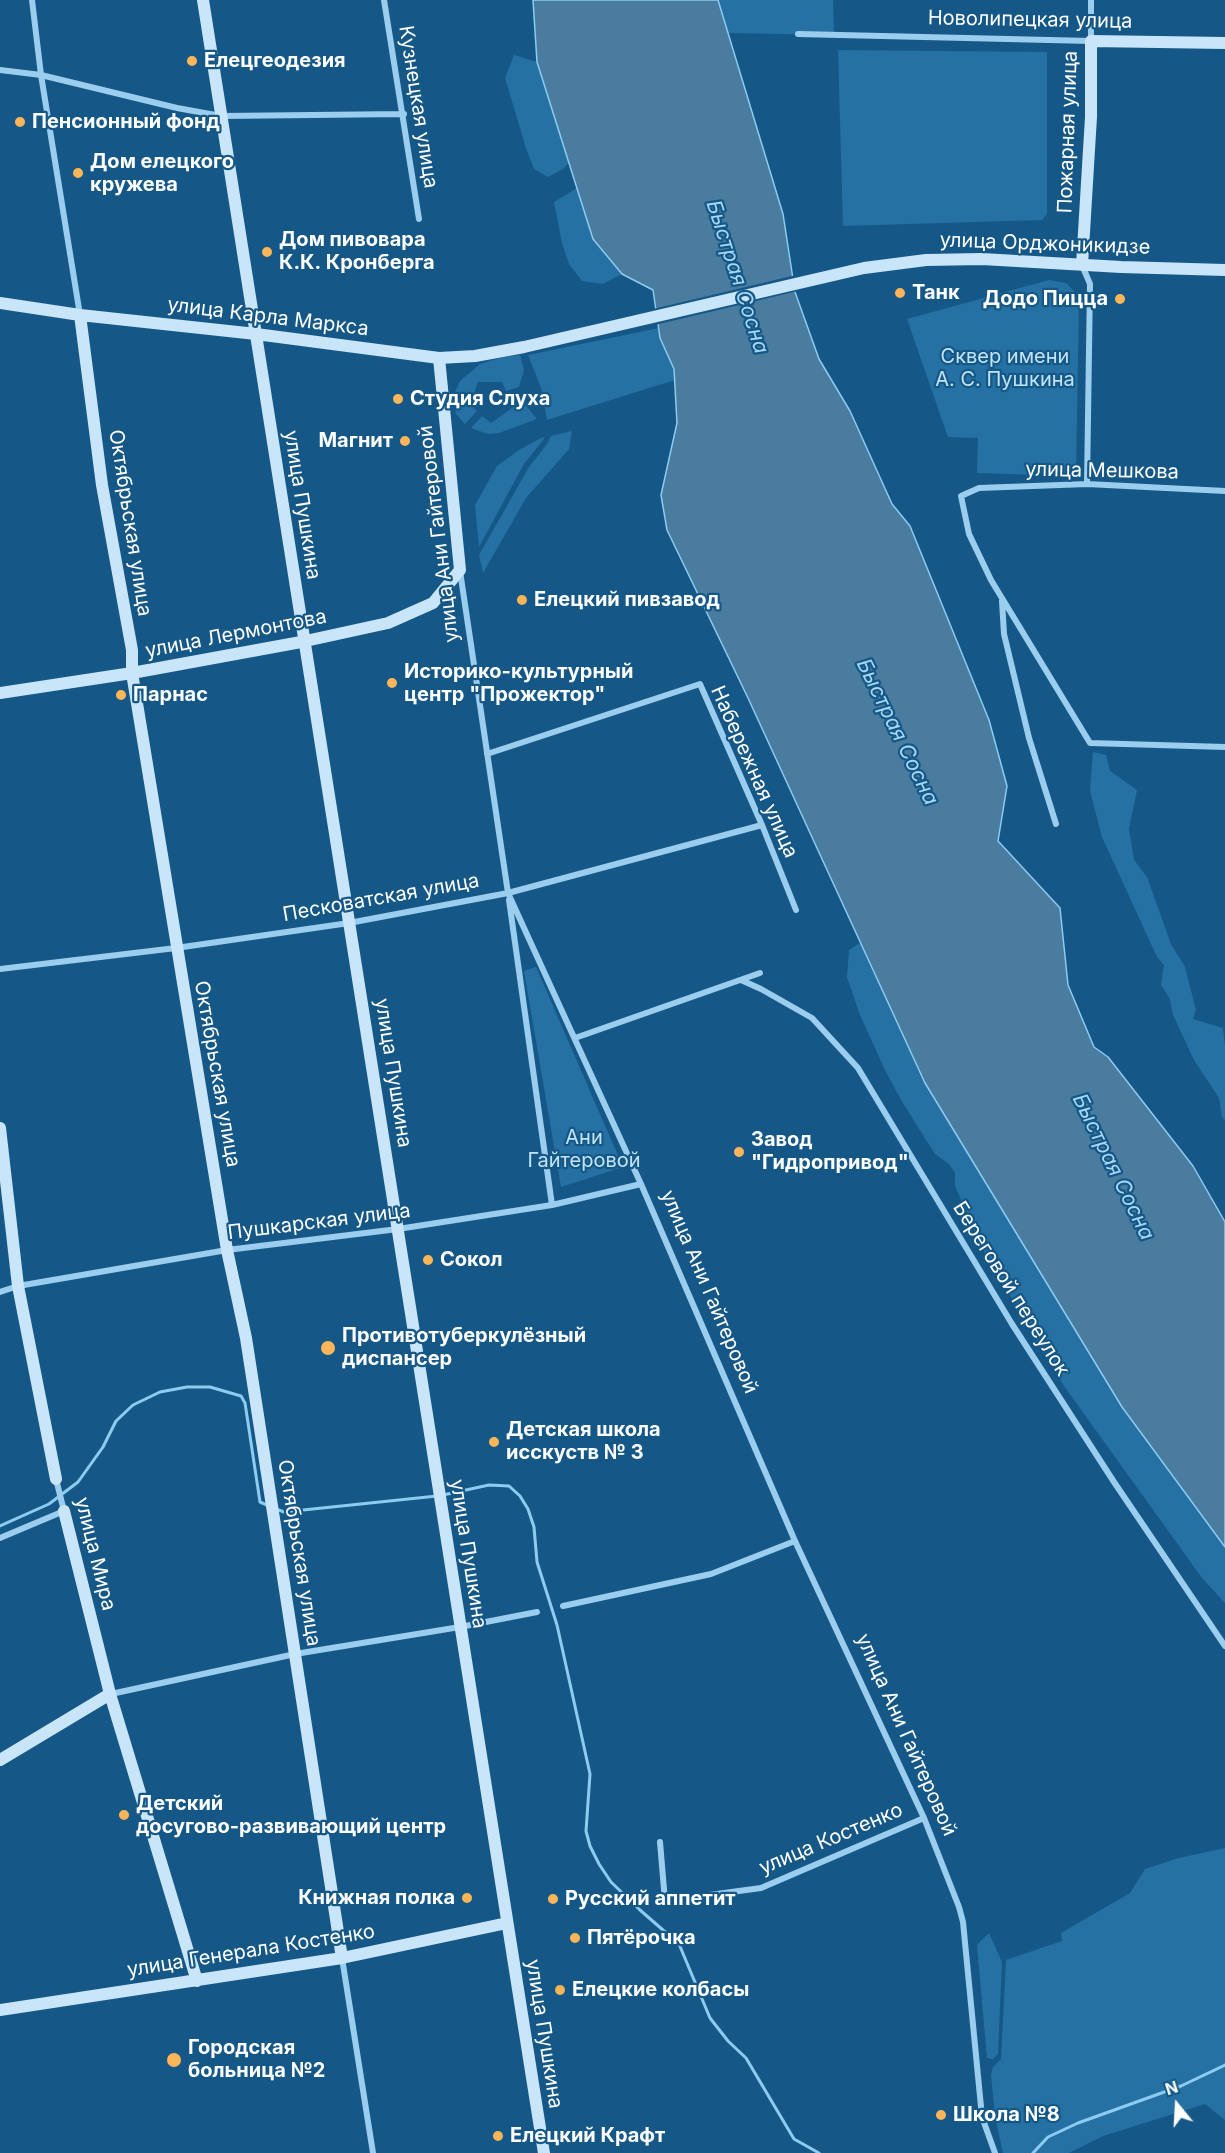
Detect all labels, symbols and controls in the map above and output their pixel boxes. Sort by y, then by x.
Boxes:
street label: Новолипецкая улица [928,6,1132,34]
street label: Кузнецкая улица [393,24,443,190]
place label: Елецгеодезия [204,49,346,73]
street label: Пожарная улица [1053,50,1083,214]
marker: Елецгеодезия [185,54,199,68]
place label: Пенсионный фонд [32,110,220,134]
marker: Пенсионный фонд [13,115,27,129]
place label: Дом елецкого кружева [90,150,234,197]
marker: Дом елецкого кружева [71,166,85,180]
water label: Быстрая Сосна [700,197,774,357]
place label: Дом пивовара К.К. Кронберга [279,228,435,275]
street label: улица Орджоникидзе [939,228,1151,260]
marker: Дом пивовара К.К. Кронберга [260,245,274,259]
place label: Танк [912,281,960,305]
marker: Танк [893,286,907,300]
place label: Додо Пицца [983,287,1108,311]
marker: Додо Пицца [1113,292,1127,306]
street label: улица Карла Маркса [166,293,370,341]
park label: Сквер имени А. С. Пушкина [935,345,1075,392]
place label: Студия Слуха [410,387,550,411]
marker: Студия Слуха [391,392,405,406]
street label: улица Ани Гайтеровой [414,424,464,644]
street label: Октябрьская улица [103,428,157,618]
street label: улица Пушкина [278,429,326,581]
place label: Магнит [318,429,393,453]
marker: Магнит [398,434,412,448]
street label: улица Мешкова [1025,458,1179,484]
place label: Елецкий пивзавод [534,588,720,612]
marker: Елецкий пивзавод [515,593,529,607]
street label: улица Лермонтова [143,605,329,663]
water label: Быстрая Сосна [851,655,943,809]
place label: Историко-культурный центр "Прожектор" [404,660,633,707]
marker: Историко-культурный центр "Прожектор" [385,676,399,690]
street label: Набережная улица [705,682,803,862]
place label: Парнас [133,683,208,707]
marker: Парнас [114,688,128,702]
street label: Песковатская улица [281,869,481,927]
street label: Октябрьская улица [189,979,245,1169]
street label: улица Пушкина [369,997,417,1149]
water label: Быстрая Сосна [1067,1090,1159,1244]
park label: Ани Гайтеровой [527,1126,641,1173]
place label: Завод "Гидропривод" [751,1128,909,1175]
marker: Завод "Гидропривод" [732,1145,746,1159]
street label: улица Ани Гайтеровой [655,1187,763,1397]
street label: Береговой переулок [948,1197,1074,1381]
street label: Пушкарская улица [226,1199,412,1245]
place label: Сокол [440,1248,503,1272]
marker: Сокол [421,1253,435,1267]
place label: Противотуберкулёзный диспансер [342,1324,586,1371]
marker: Противотуберкулёзный диспансер [319,1339,337,1357]
place label: Детская школа исскуств № 3 [506,1418,661,1465]
marker: Детская школа исскуств № 3 [487,1435,501,1449]
street label: Октябрьская улица [272,1458,326,1648]
street label: улица Пушкина [444,1478,492,1630]
street label: улица Мира [69,1495,121,1613]
street label: улица Ани Гайтеровой [851,1630,961,1840]
place label: Детский досугово-развивающий центр [136,1792,446,1839]
street label: улица Костенко [756,1798,906,1880]
marker: Детский досугово-развивающий центр [117,1808,131,1822]
place label: Книжная полка [298,1886,455,1910]
place label: Русский аппетит [565,1887,736,1911]
marker: Книжная полка [460,1891,474,1905]
marker: Русский аппетит [546,1892,560,1906]
street label: улица Генерала Костенко [125,1920,377,1982]
place label: Пятёрочка [587,1926,695,1950]
marker: Пятёрочка [568,1931,582,1945]
street label: улица Пушкина [520,1958,568,2110]
place label: Елецкие колбасы [572,1978,749,2002]
marker: Елецкие колбасы [553,1983,567,1997]
place label: Городская больница №2 [188,2036,325,2083]
marker: Городская больница №2 [165,2051,183,2069]
north arrow [1147,2075,1207,2135]
text: N [1163,2076,1180,2099]
place label: Школа №8 [953,2103,1060,2127]
marker: Школа №8 [934,2108,948,2122]
place label: Елецкий Крафт [510,2124,665,2148]
marker: Елецкий Крафт [491,2129,505,2143]

